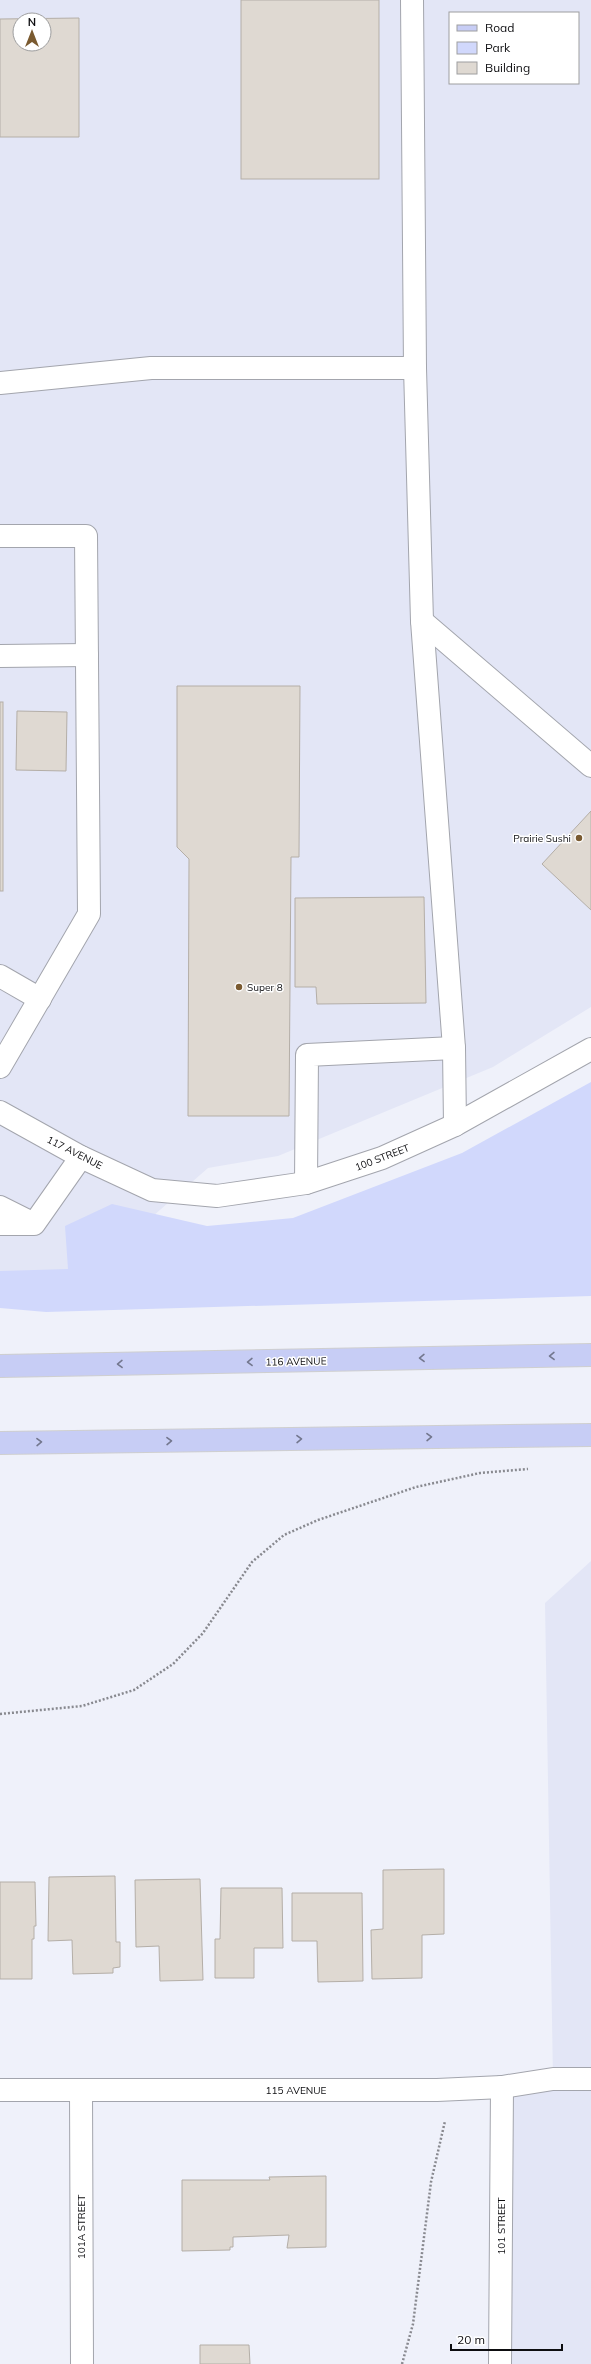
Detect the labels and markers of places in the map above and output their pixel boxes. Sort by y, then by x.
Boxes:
place label: Prairie Sushi [513,832,571,845]
marker: Prairie Sushi [574,833,584,843]
place label: Super 8 [247,981,283,994]
marker: Super 8 [234,982,244,992]

